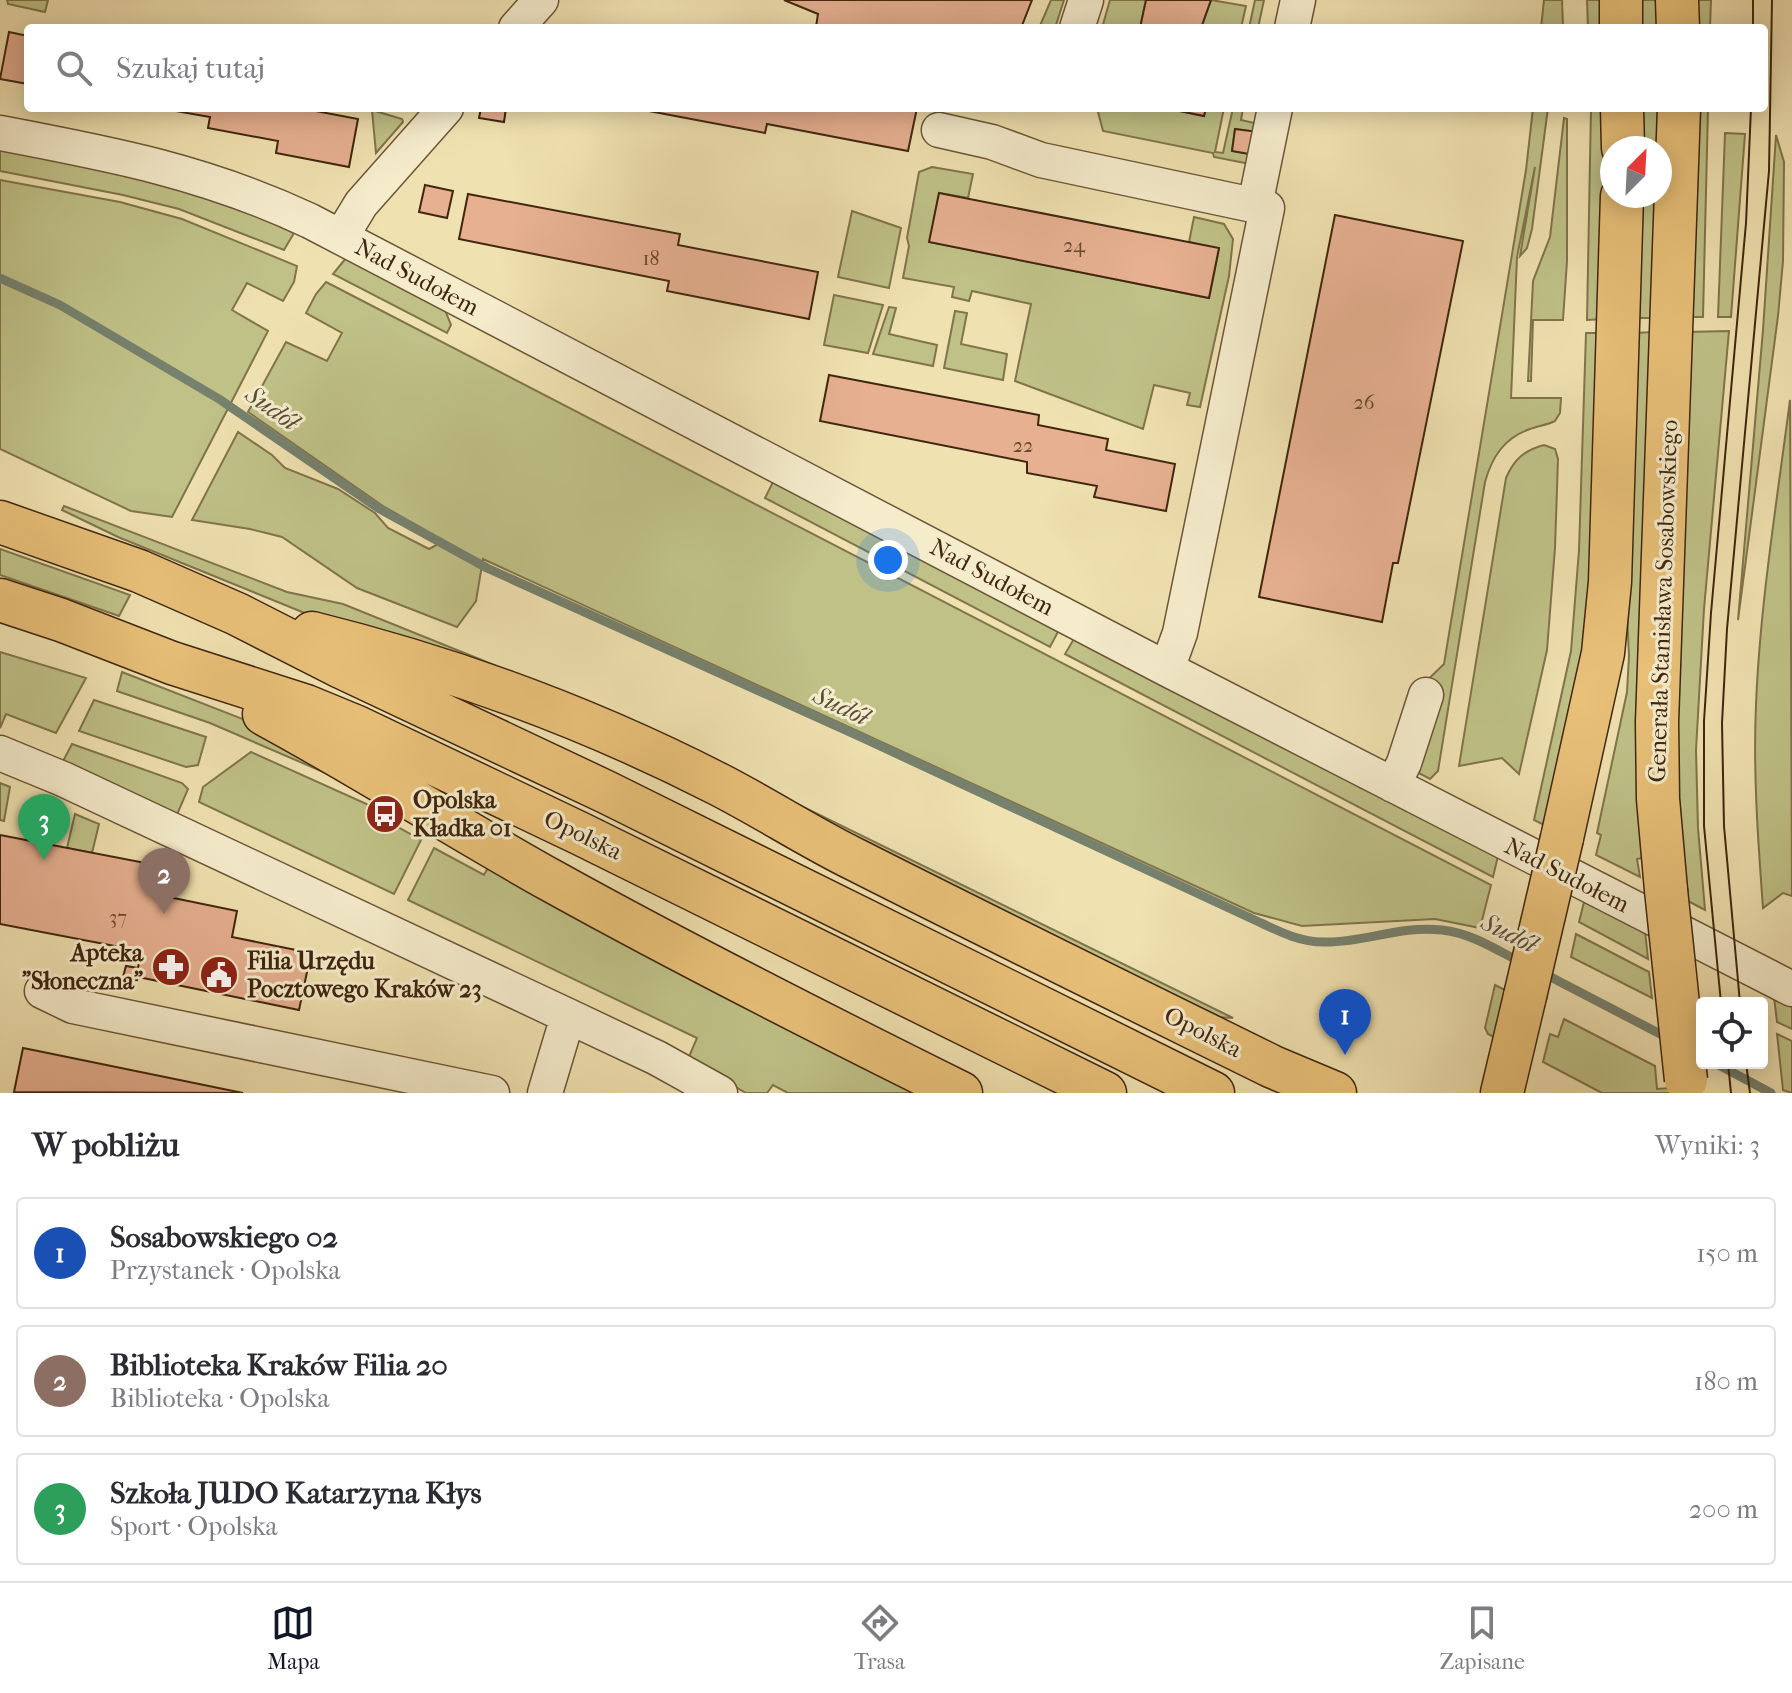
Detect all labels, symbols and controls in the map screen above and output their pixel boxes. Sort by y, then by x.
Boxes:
search box [24,24,1768,112]
icon: search [52,46,96,90]
text: Szukaj tutaj [116,51,265,86]
north arrow [1600,136,1672,208]
street label: Nad Sudołem [350,233,484,321]
house number: 24 [1063,234,1086,257]
house number: 18 [642,247,660,270]
water label: Sudół [239,378,307,439]
house number: 26 [1353,391,1375,414]
street label: Generała Stanisława Sosabowskiego [1643,419,1683,783]
house number: 22 [1013,434,1033,457]
street label: Nad Sudołem [925,533,1059,621]
your location [868,540,908,580]
water label: Sudół [807,679,876,733]
place label: Opolska Kładka 01 [413,786,511,842]
bus stop icon: Opolska Kładka 01 [364,793,406,835]
pin: 3 [18,794,70,860]
street label: Opolska [539,804,627,866]
street label: Nad Sudołem [1500,832,1634,918]
pin: 2 [138,848,190,914]
house number: 37 [109,906,127,929]
water label: Sudół [1475,906,1544,961]
place label: Apteka "Słoneczna" [22,939,144,995]
pharmacy icon: Apteka "Słoneczna" [150,946,192,988]
place label: Filia Urzędu Pocztowego Kraków 23 [246,947,482,1003]
public building icon: Filia Urzędu Pocztowego Kraków 23 [198,954,240,996]
pin: 1 [1319,989,1371,1055]
map controls [1696,997,1768,1069]
button: locate [1696,997,1768,1069]
street label: Opolska [1160,1001,1247,1064]
text: W pobliżu [32,1125,179,1165]
text: Wyniki: 3 [1655,1130,1760,1161]
text: Sosabowskiego 02 [110,1220,338,1255]
text: 1 [55,1238,65,1269]
text: 150 m [1696,1238,1758,1269]
text: Przystanek · Opolska [110,1255,341,1286]
text: Biblioteka Kraków Filia 20 [110,1348,448,1383]
text: 2 [53,1366,67,1397]
text: 180 m [1694,1366,1758,1397]
text: Biblioteka · Opolska [110,1383,329,1414]
text: Szkoła JUDO Katarzyna Kłys [110,1476,482,1511]
text: 3 [55,1494,65,1525]
text: 200 m [1689,1494,1758,1525]
text: Sport · Opolska [110,1511,278,1542]
tab: Mapa [267,1601,320,1675]
tab: Trasa [854,1601,905,1675]
tab: Zapisane [1440,1601,1525,1675]

